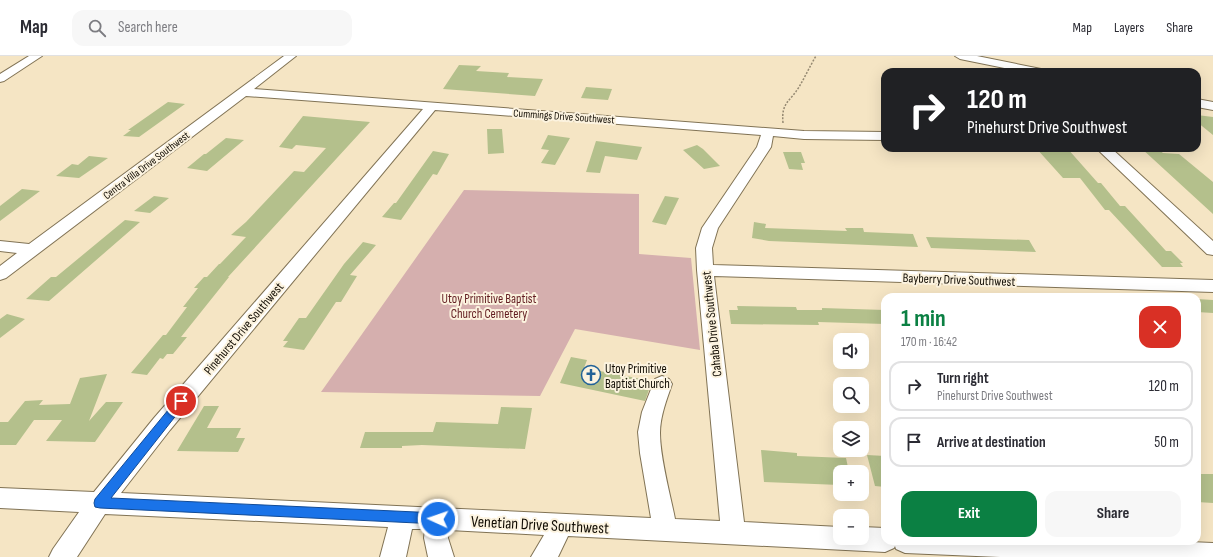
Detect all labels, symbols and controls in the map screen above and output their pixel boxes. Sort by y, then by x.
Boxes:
search box [72,10,352,46]
text: Map [20,16,48,39]
icon: search [86,17,108,39]
text: Search here [118,18,178,37]
text: Map [1072,19,1092,36]
text: Layers [1114,19,1144,36]
text: Share [1166,19,1193,36]
text: 120 m [967,83,1027,116]
icon: right [901,84,953,136]
street label: Cummings Drive Southwest [513,106,616,127]
text: Pinehurst Drive Southwest [967,117,1127,138]
street label: Centra Villa Drive Southwest [101,128,192,202]
street label: Cahaba Drive Southwest [699,270,725,377]
street label: Bayberry Drive Southwest [902,270,1016,290]
street label: Pinehurst Drive Southwest [200,279,287,378]
park label: Utoy Primitive Baptist Church Cemetery [442,291,536,322]
text: 1 min [901,304,946,333]
button: close [1139,306,1181,348]
map controls [833,333,869,545]
button: sound [833,333,869,369]
text: 170 m · 16:42 [901,334,957,350]
place label: Utoy Primitive Baptist Church [605,361,670,392]
church icon: Utoy Primitive Baptist Church [580,364,602,386]
text: Turn right [937,369,989,388]
icon: right [903,375,925,397]
button: search [833,377,869,413]
text: 120 m [1149,377,1179,396]
pin [164,384,198,418]
text: Pinehurst Drive Southwest [937,388,1053,404]
icon: arrive [170,390,192,412]
button: layers [833,421,869,457]
icon: arrive [903,431,925,453]
text: Arrive at destination [937,433,1046,452]
text: 50 m [1154,433,1179,452]
button: + [833,465,869,501]
button: Exit [901,491,1037,537]
button: Share [1045,491,1181,537]
position arrow [417,498,459,540]
button: − [833,509,869,545]
street label: Venetian Drive Southwest [470,512,610,539]

